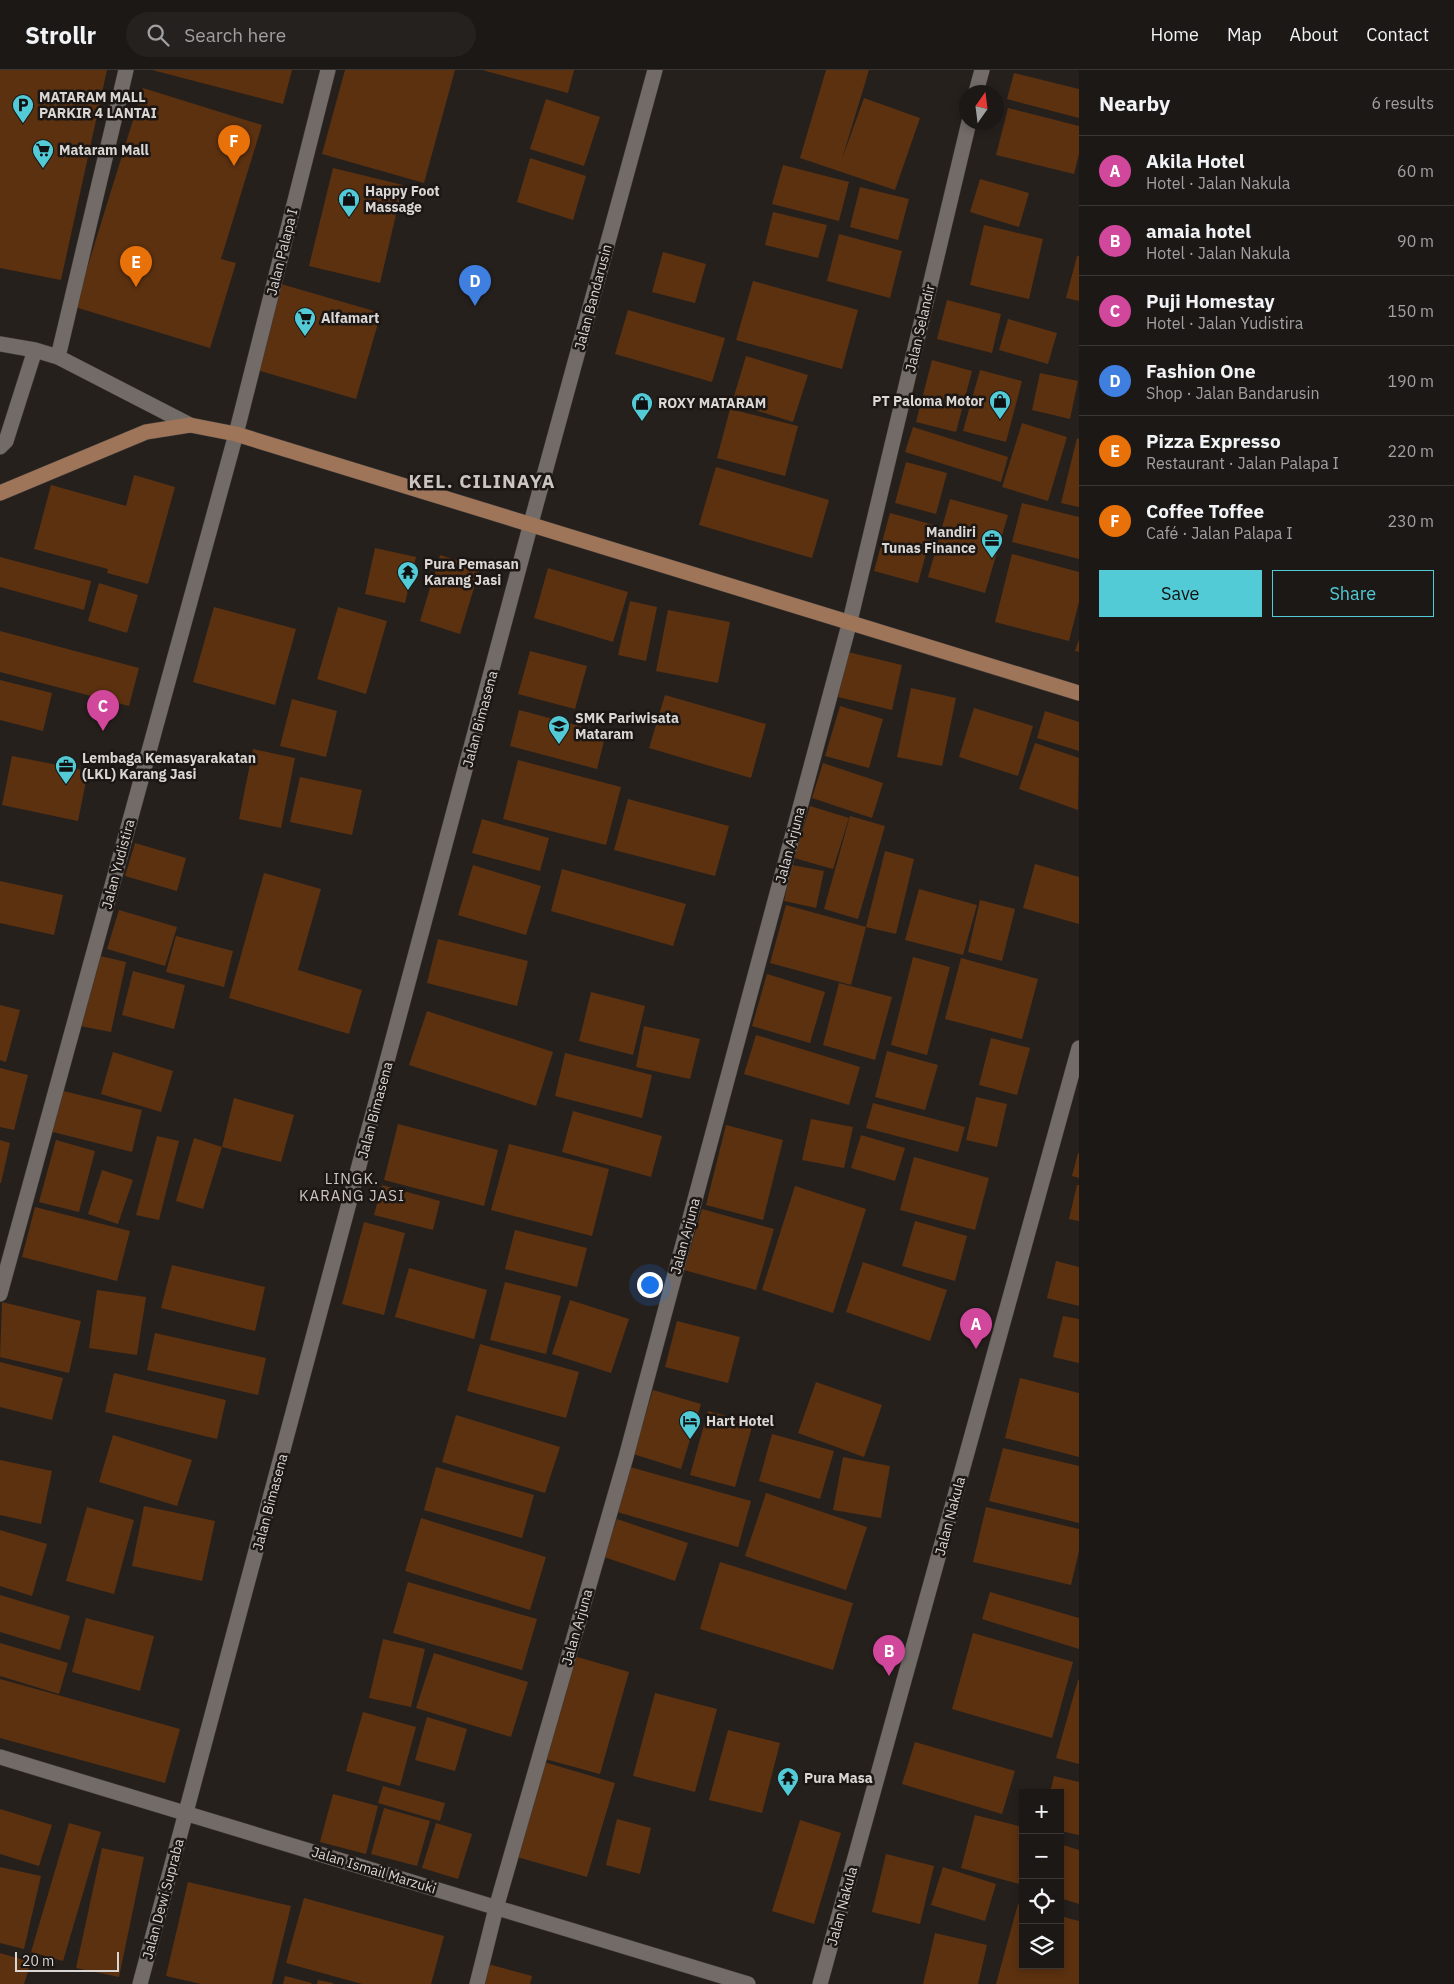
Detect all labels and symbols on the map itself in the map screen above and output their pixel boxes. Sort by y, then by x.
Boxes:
north arrow [959,85,1004,130]
place label: MATARAM MALL PARKIR 4 LANTAI [39,88,157,122]
parking icon: MATARAM MALL PARKIR 4 LANTAI [11,93,35,124]
pin: F [218,125,250,166]
supermarket icon: Mataram Mall [31,138,55,169]
place label: Mataram Mall [59,141,149,159]
place label: Happy Foot Massage [365,182,440,216]
shop icon: Happy Foot Massage [337,187,361,218]
street label: Jalan Palapa I [263,207,301,297]
street label: Jalan Bandarusin [570,242,616,352]
pin: E [120,246,152,287]
pin: D [459,265,491,306]
street label: Jalan Selandir [901,283,939,373]
supermarket icon: Alfamart [293,306,317,337]
place label: Alfamart [321,309,379,327]
shop icon: PT Paloma Motor [988,389,1012,420]
shop icon: ROXY MATARAM [630,391,654,422]
place label: PT Paloma Motor [872,392,984,410]
place label: ROXY MATARAM [658,394,766,412]
district label: KEL. CILINAYA [409,469,555,493]
place label: Mandiri Tunas Finance [882,523,976,557]
office icon: Mandiri Tunas Finance [980,528,1004,559]
place label: Pura Pemasan Karang Jasi [424,555,519,589]
temple icon: Pura Pemasan Karang Jasi [396,560,420,591]
street label: Jalan Bimasena [458,668,502,769]
pin: C [87,690,119,731]
place label: SMK Pariwisata Mataram [575,709,679,743]
school or university icon: SMK Pariwisata Mataram [547,714,571,745]
place label: Lembaga Kemasyarakatan (LKL) Karang Jasi [82,749,256,783]
office icon: Lembaga Kemasyarakatan (LKL) Karang Jasi [54,754,78,785]
street label: Jalan Arjuna [771,804,809,885]
street label: Jalan Yudistira [97,817,139,911]
street label: Jalan Bimasena [353,1059,397,1160]
district label: LINGK. KARANG JASI [299,1169,405,1205]
street label: Jalan Arjuna [666,1195,704,1276]
your location [637,1272,663,1298]
pin: A [960,1308,992,1349]
hotel icon: Hart Hotel [678,1409,702,1440]
place label: Hart Hotel [706,1412,774,1430]
street label: Jalan Bimasena [248,1451,292,1552]
street label: Jalan Nakula [931,1474,969,1557]
street label: Jalan Arjuna [558,1586,597,1667]
pin: B [873,1635,905,1676]
temple icon: Pura Masa [776,1766,800,1797]
place label: Pura Masa [804,1769,873,1787]
street label: Jalan Dewi Supraba [138,1836,188,1961]
street label: Jalan Ismail Marzuki [310,1843,438,1897]
street label: Jalan Nakula [823,1864,861,1947]
scale bar [15,1949,119,1972]

